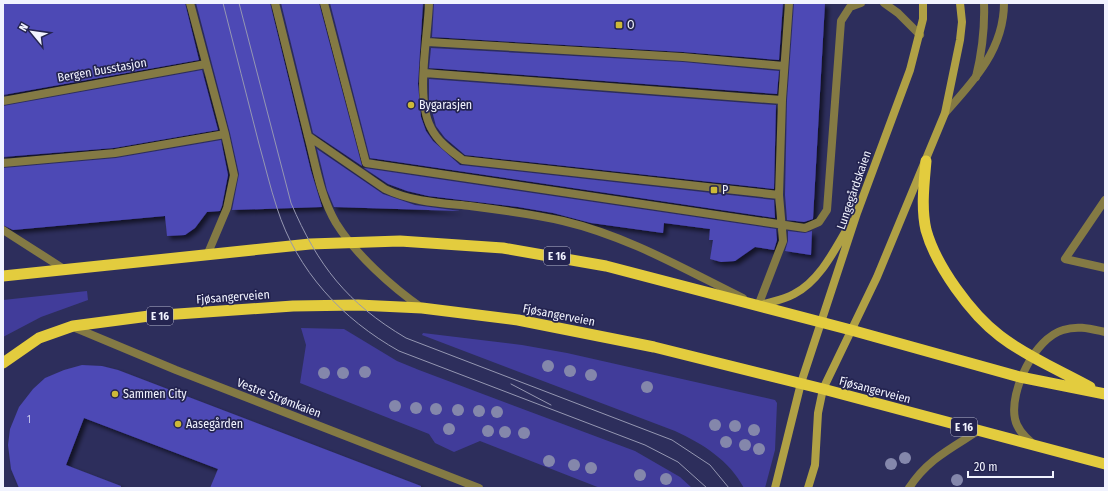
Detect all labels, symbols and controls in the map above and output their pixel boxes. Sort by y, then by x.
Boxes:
north arrow [12,12,52,52]
place label: O [627,18,635,32]
marker: O [614,20,624,30]
text: N [16,21,31,33]
street label: Bergen busstasjon [56,55,148,85]
place label: Bygarasjen [419,98,472,112]
marker: Bygarasjen [406,100,416,110]
street label: Lungegårdskaien [834,149,874,231]
place label: P [722,183,728,197]
marker: P [709,185,719,195]
road number: E 16 [544,247,570,265]
street label: Fjøsangerveien [196,287,270,307]
street label: Fjøsangerveien [522,301,596,329]
road number: E 16 [147,307,173,325]
street label: Fjøsangerveien [838,374,912,406]
street label: Vestre Strømkaien [235,375,323,421]
place label: Sammen City [123,387,187,401]
marker: Sammen City [110,389,120,399]
house number: 1 [27,414,31,426]
place label: Aasegården [186,417,243,431]
road number: E 16 [951,418,977,436]
marker: Aasegården [173,419,183,429]
scale bar [968,453,1053,479]
text: 20 m [974,460,998,474]

